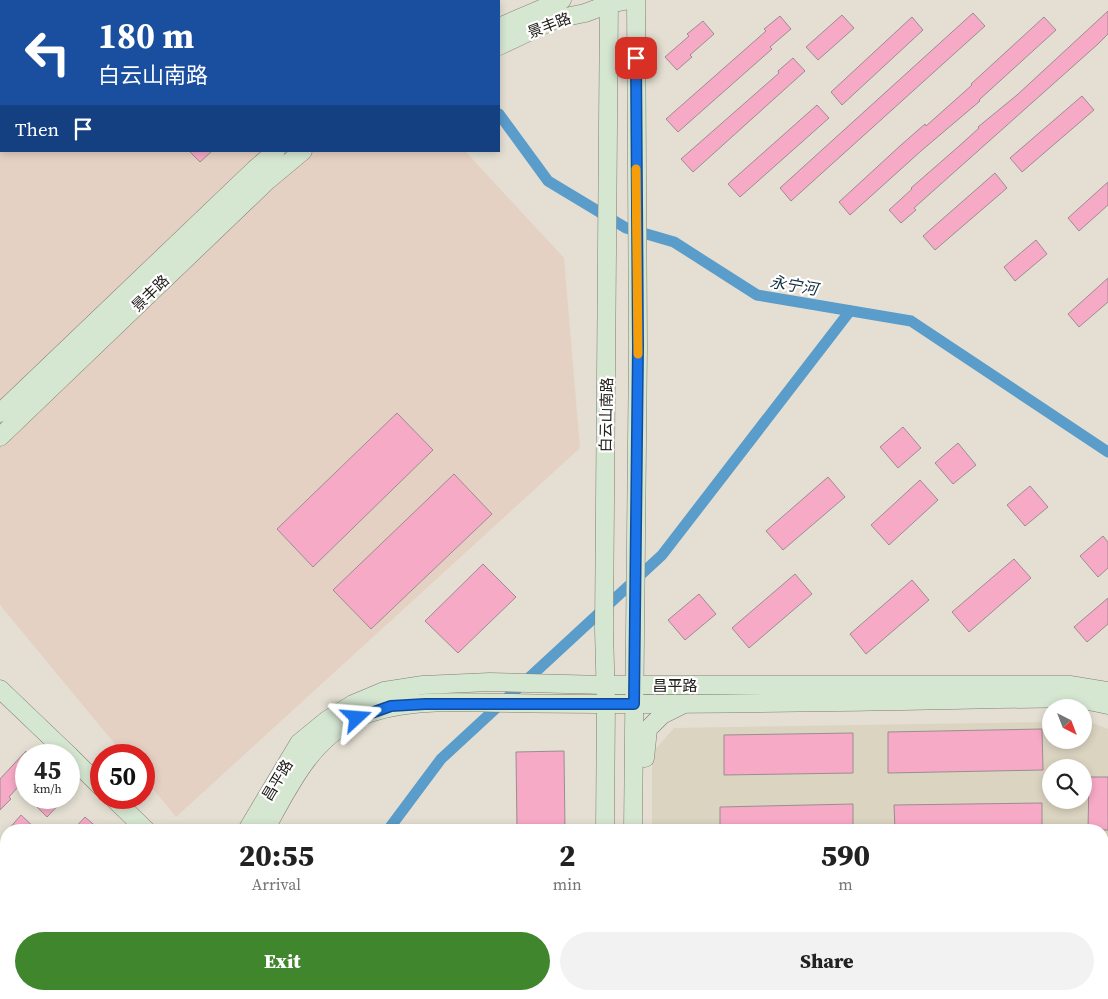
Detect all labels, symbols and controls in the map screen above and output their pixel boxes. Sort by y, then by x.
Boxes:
street label: 景丰路 [524,7,574,43]
text: 180 m [98,12,194,60]
icon: left [15,20,80,85]
pin [615,37,657,79]
icon: arrive [622,44,650,72]
text: 白云山南路 [98,60,208,90]
icon: arrive [69,115,97,143]
text: Then [15,116,59,142]
street label: 景丰路 [127,270,173,316]
water label: 永宁河 [768,270,822,301]
street label: 白云山南路 [595,377,617,453]
street label: 昌平路 [652,675,698,696]
position arrow [330,691,382,743]
north arrow [1042,699,1092,749]
map controls [1042,699,1092,809]
speed limit sign: 50 [90,744,155,809]
text: 45 [34,753,61,787]
street label: 昌平路 [256,755,298,805]
button: search [1042,759,1092,809]
text: km/h [33,781,62,797]
text: 20:55 [239,835,314,876]
text: 2 [559,835,576,876]
text: 590 [821,835,870,876]
text: Arrival [252,873,301,895]
text: min [553,873,582,895]
text: m [838,873,853,895]
button: Exit [15,932,550,990]
button: Share [560,932,1094,990]

